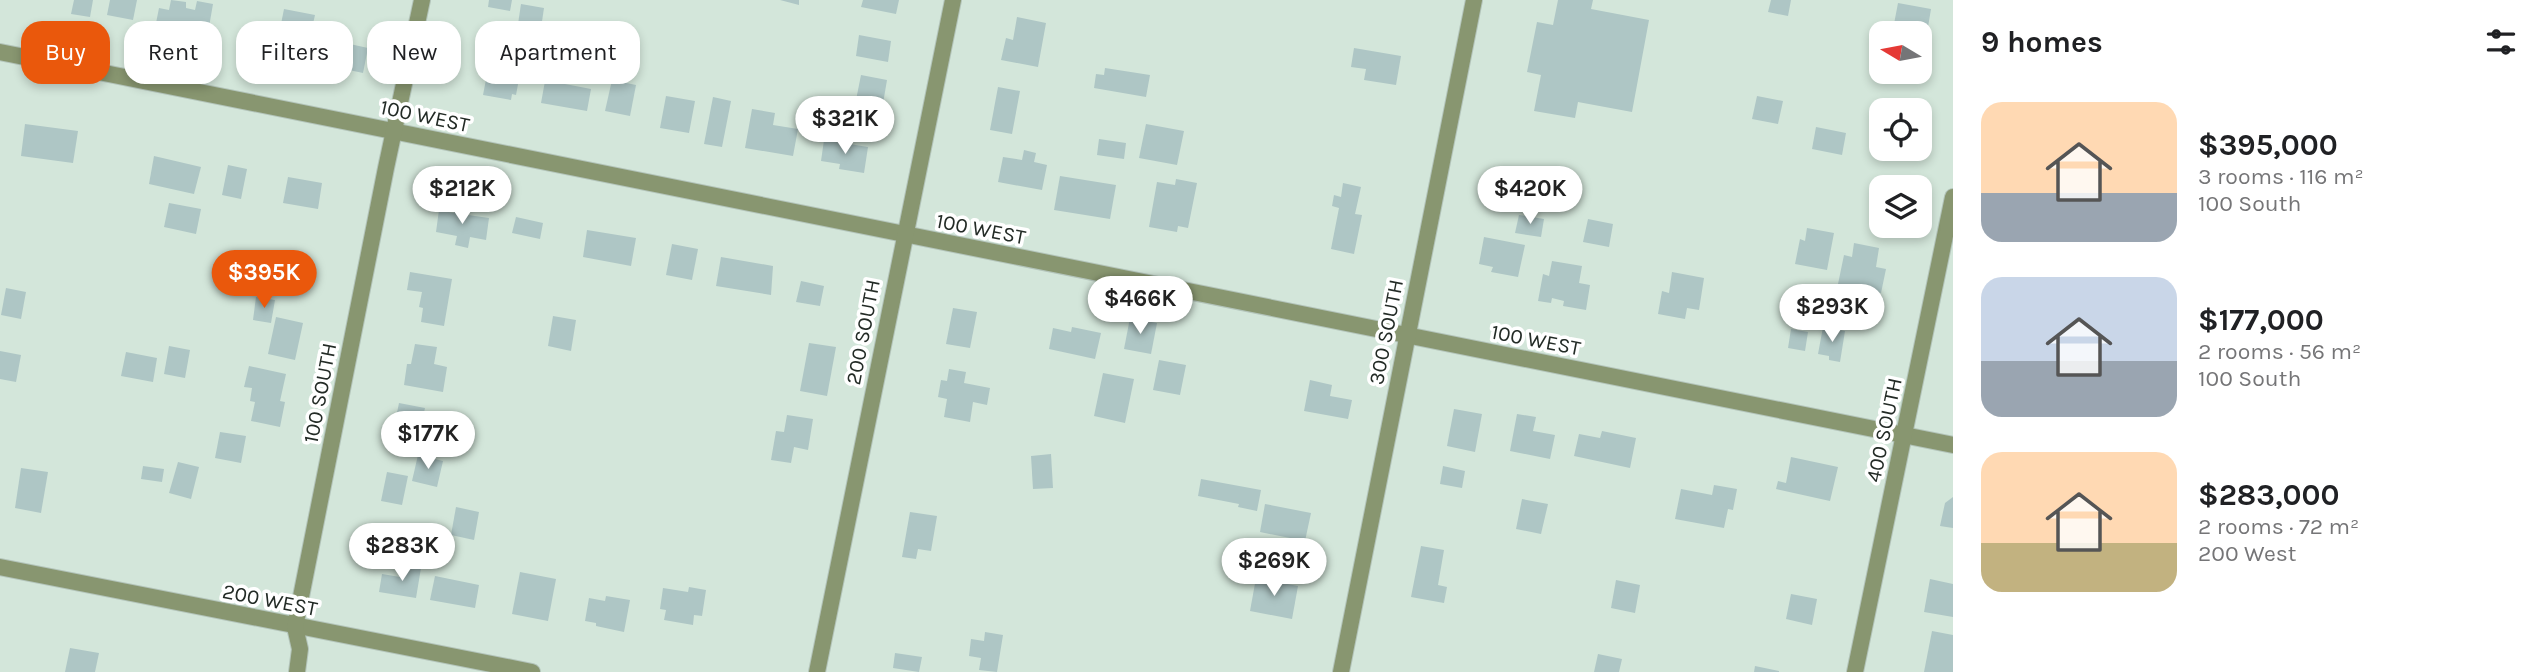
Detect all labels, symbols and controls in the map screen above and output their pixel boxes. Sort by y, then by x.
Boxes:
chip: Buy [21,21,110,84]
chip: Rent [124,21,222,84]
chip: Filters [236,21,353,84]
chip: New [367,21,461,84]
chip: Apartment [475,21,640,84]
north arrow [1869,21,1932,84]
map controls [1869,21,1932,238]
icon: filters [2482,23,2520,61]
text: 9 homes [1981,24,2103,60]
street label: 100 WEST [378,95,472,137]
pin: $321K [796,96,894,156]
button: locate [1869,98,1932,161]
text: $321K [811,105,879,132]
text: $395,000 [2198,127,2338,163]
icon: home [2037,130,2121,214]
text: 3 rooms · 116 m² [2198,163,2364,190]
pin: $212K [413,166,511,226]
pin: $420K [1481,166,1579,226]
text: $212K [429,175,495,202]
text: $420K [1493,175,1567,202]
button: layers [1869,175,1932,238]
text: 100 South [2198,190,2301,217]
street label: 100 WEST [934,209,1028,250]
pin: $395K [215,250,313,310]
text: $395K [228,259,300,286]
pin: $466K [1091,276,1189,336]
street label: 200 SOUTH [841,277,885,387]
street label: 300 SOUTH [1364,277,1408,387]
pin: $293K [1783,284,1881,344]
text: $466K [1104,285,1176,312]
text: $293K [1795,293,1869,320]
text: $177,000 [2198,302,2324,338]
icon: home [2037,305,2121,389]
street label: 100 WEST [1489,320,1583,361]
text: 2 rooms · 56 m² [2198,338,2361,365]
street label: 100 SOUTH [299,341,341,445]
text: 100 South [2198,365,2301,392]
street label: 400 SOUTH [1861,376,1907,484]
pin: $177K [379,412,477,471]
text: $177K [397,420,459,447]
text: $283,000 [2198,477,2339,513]
icon: home [2037,480,2121,564]
text: 2 rooms · 72 m² [2198,513,2359,540]
pin: $283K [353,524,451,583]
text: $283K [365,532,439,559]
pin: $269K [1225,538,1323,598]
text: 200 West [2198,540,2296,567]
text: $269K [1238,547,1310,574]
street label: 200 WEST [221,579,320,621]

